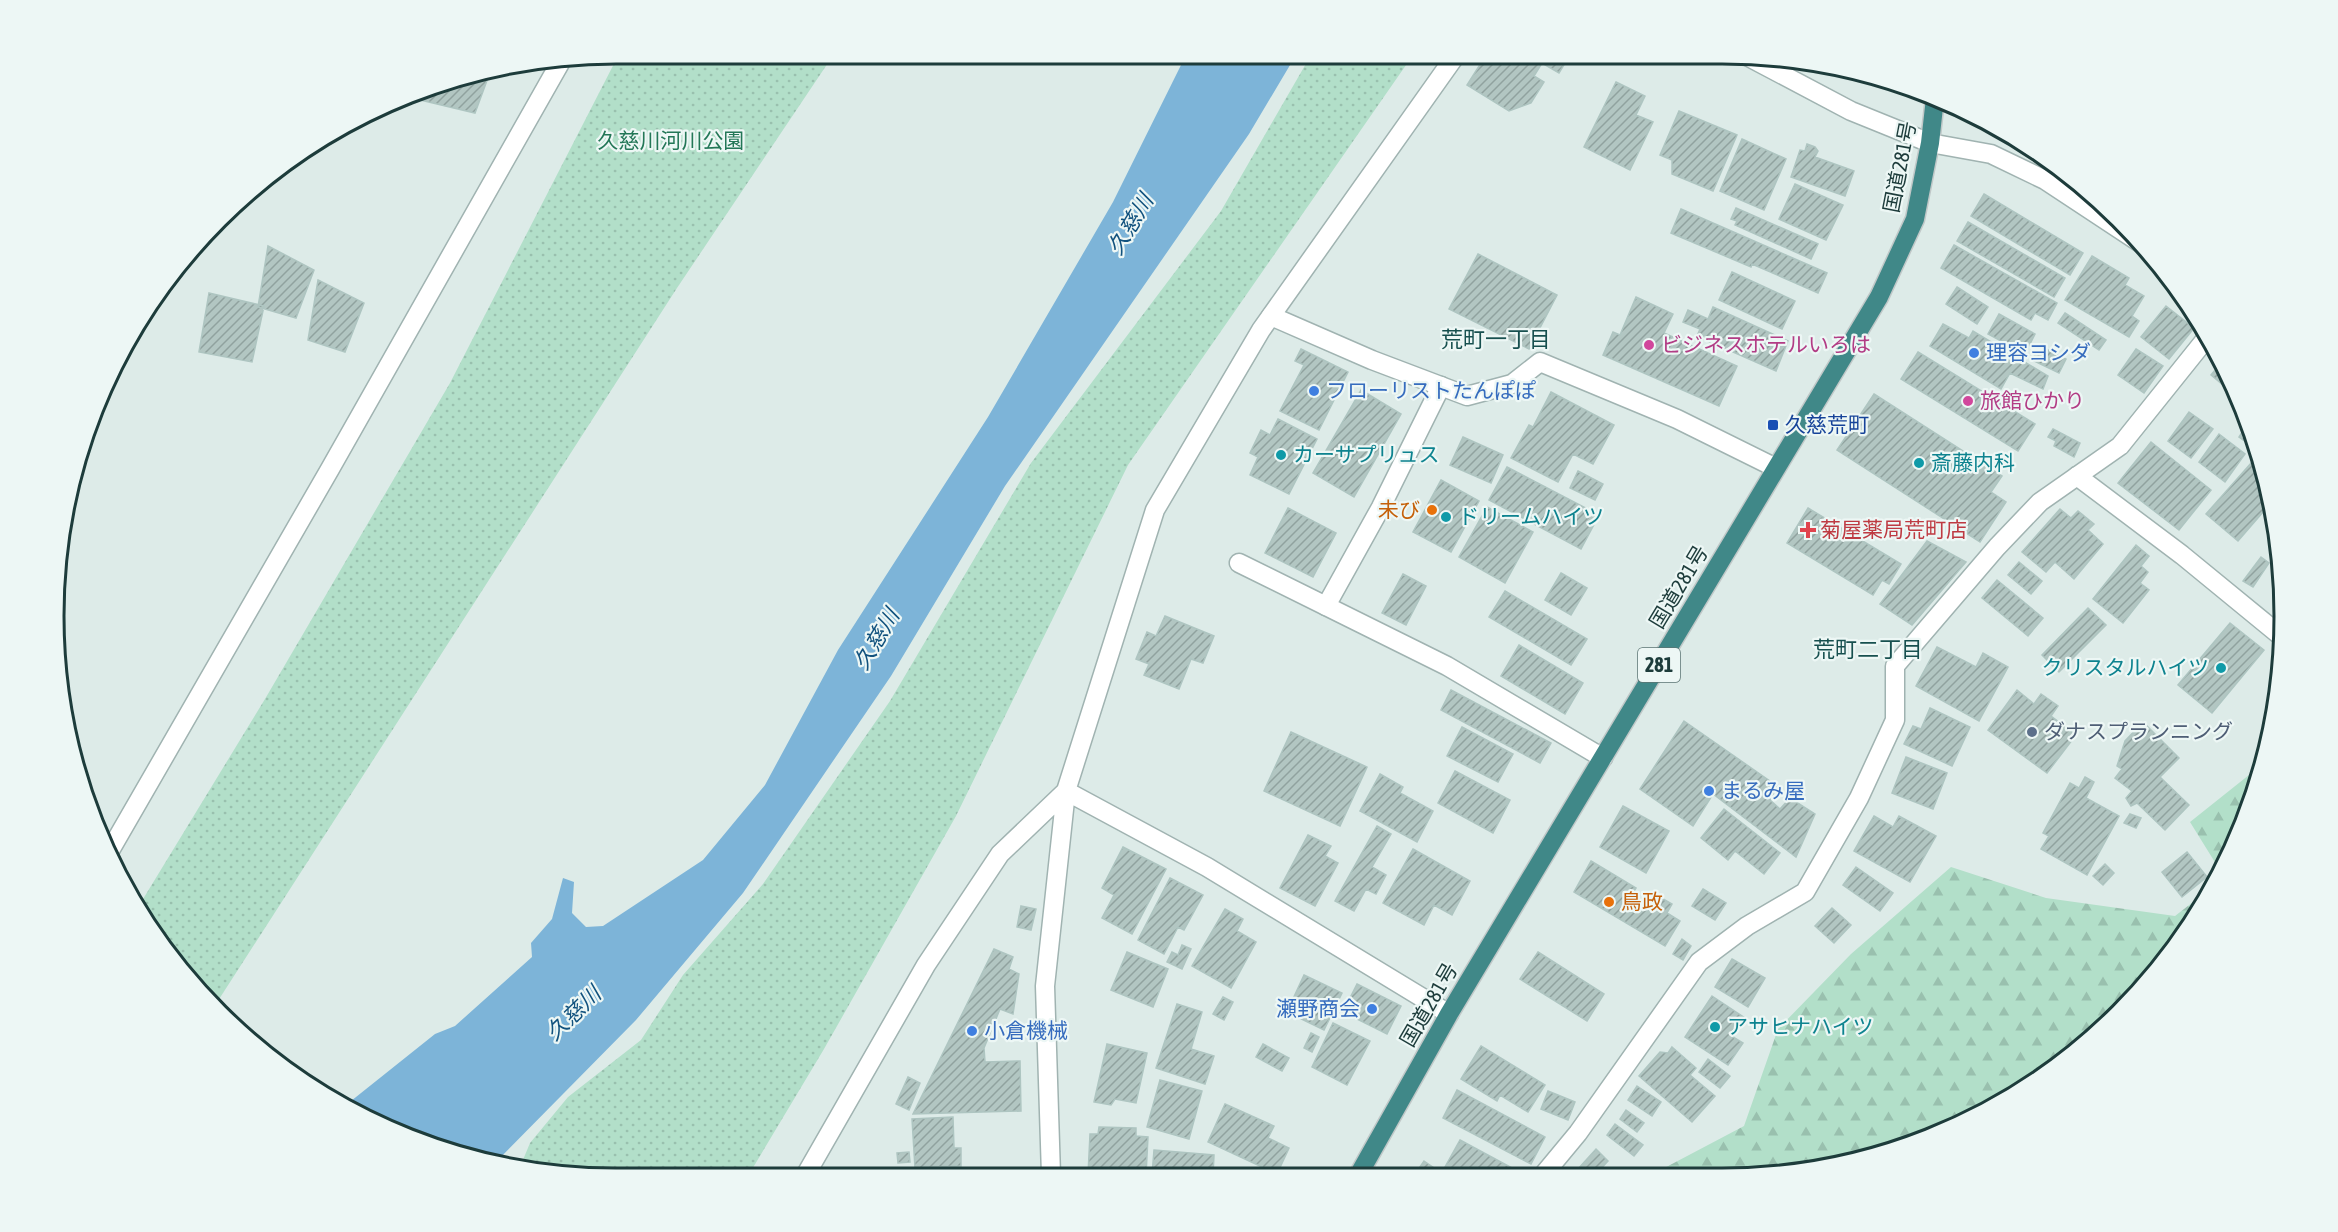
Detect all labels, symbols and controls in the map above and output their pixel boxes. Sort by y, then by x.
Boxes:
street label: 国道281号 [1878,119,1920,215]
park label: 久慈川河川公園 [598,128,745,152]
water label: 久慈川 [1102,187,1159,259]
district label: 荒町一丁目 [1441,326,1551,352]
place label: ビジネスホテルいろは [1661,332,1871,356]
marker: ビジネスホテルいろは [1642,338,1656,352]
place label: 理容ヨシダ [1986,340,2091,364]
marker: 理容ヨシダ [1967,346,1981,360]
place label: フローリストたんぽぽ [1326,378,1536,402]
marker: フローリストたんぽぽ [1307,384,1321,398]
place label: 旅館ひかり [1980,388,2085,412]
marker: 旅館ひかり [1961,394,1975,408]
place label: 久慈荒町 [1785,412,1869,436]
marker: 久慈荒町 [1766,418,1780,432]
place label: カーサプリュス [1293,442,1440,466]
marker: カーサプリュス [1274,448,1288,462]
place label: 斎藤内科 [1931,450,2015,474]
marker: 斎藤内科 [1912,456,1926,470]
place label: 未び [1378,497,1420,521]
marker: 未び [1425,503,1439,517]
place label: ドリームハイツ [1458,504,1604,528]
marker: ドリームハイツ [1439,510,1453,524]
place label: 菊屋薬局荒町店 [1820,517,1967,541]
marker: 菊屋薬局荒町店 [1801,523,1815,537]
street label: 国道281号 [1644,541,1712,632]
water label: 久慈川 [848,602,905,674]
district label: 荒町二丁目 [1813,636,1923,662]
road number: 281 [1638,648,1680,682]
place label: クリスタルハイツ [2041,655,2209,679]
marker: クリスタルハイツ [2214,661,2228,675]
place label: ダナスプランニング [2044,719,2233,743]
marker: ダナスプランニング [2025,725,2039,739]
place label: まるみ屋 [1721,778,1805,802]
marker: まるみ屋 [1702,784,1716,798]
place label: 鳥政 [1621,889,1663,913]
marker: 鳥政 [1602,895,1616,909]
street label: 国道281号 [1395,958,1462,1051]
water label: 久慈川 [540,979,607,1045]
place label: 瀬野商会 [1276,996,1360,1020]
marker: 瀬野商会 [1365,1002,1379,1016]
place label: アサヒナハイツ [1727,1014,1874,1038]
place label: 小倉機械 [984,1018,1068,1042]
marker: アサヒナハイツ [1708,1020,1722,1034]
marker: 小倉機械 [965,1024,979,1038]

